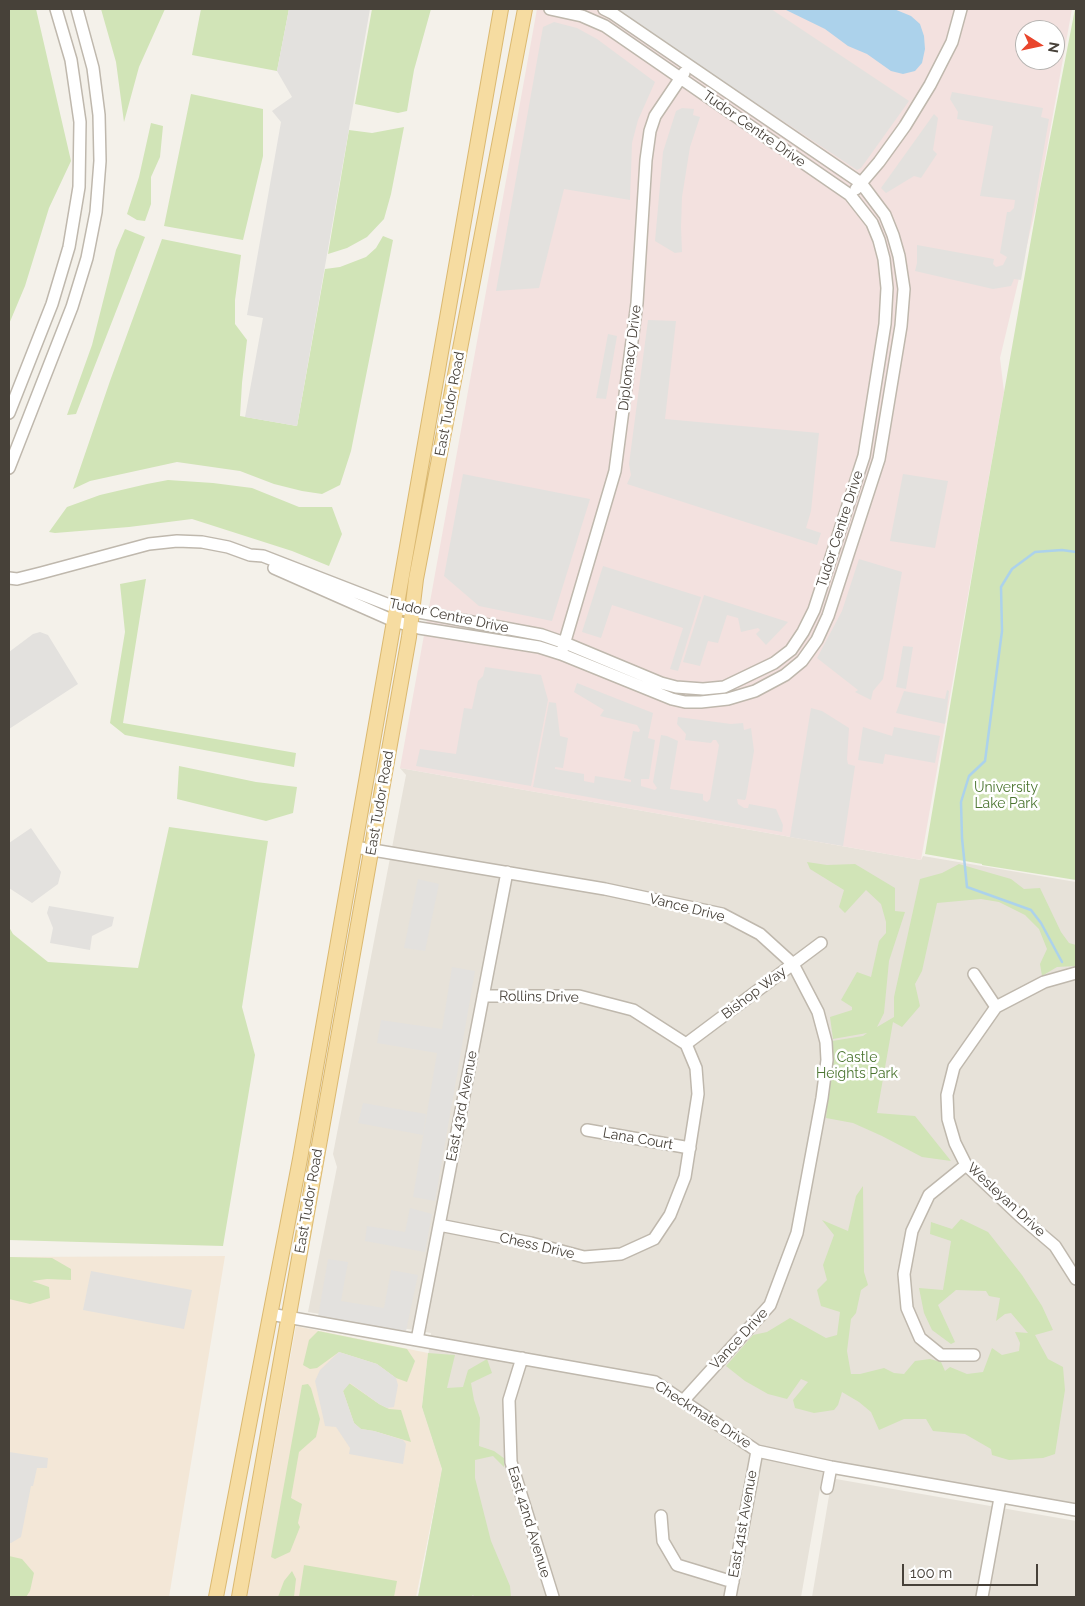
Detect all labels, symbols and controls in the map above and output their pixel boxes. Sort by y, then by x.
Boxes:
north arrow [1015,20,1065,70]
text: N [1045,41,1063,54]
street label: Tudor Centre Drive [699,87,809,171]
street label: Diplomacy Drive [615,304,645,412]
street label: East Tudor Road [432,350,468,458]
street label: Tudor Centre Drive [813,469,867,589]
street label: Tudor Centre Drive [388,595,510,637]
street label: East Tudor Road [363,749,397,857]
park label: University Lake Park [974,780,1038,812]
street label: Vance Drive [647,890,727,926]
street label: Bishop Way [718,963,790,1023]
street label: Rollins Drive [499,988,579,1006]
street label: East 43rd Avenue [443,1049,481,1163]
park label: Castle Heights Park [816,1050,898,1082]
street label: Lana Court [602,1125,674,1153]
street label: East Tudor Road [292,1147,326,1255]
street label: Wesleyan Drive [963,1160,1049,1240]
street label: Chess Drive [498,1229,576,1263]
street label: Vance Drive [706,1305,772,1373]
street label: Checkmate Drive [652,1378,754,1452]
street label: East 42nd Avenue [504,1464,554,1580]
street label: East 41st Avenue [725,1469,761,1579]
scale bar [905,1554,1041,1586]
text: 100 m [910,1564,952,1582]

